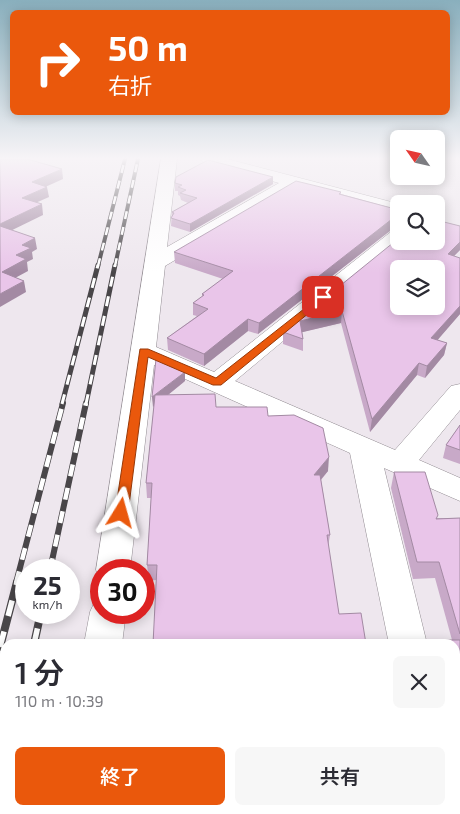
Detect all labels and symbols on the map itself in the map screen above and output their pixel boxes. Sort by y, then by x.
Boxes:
north arrow [390,130,445,185]
pin [302,276,344,318]
position arrow [94,486,146,538]
speed limit sign: 30 [90,559,155,624]

